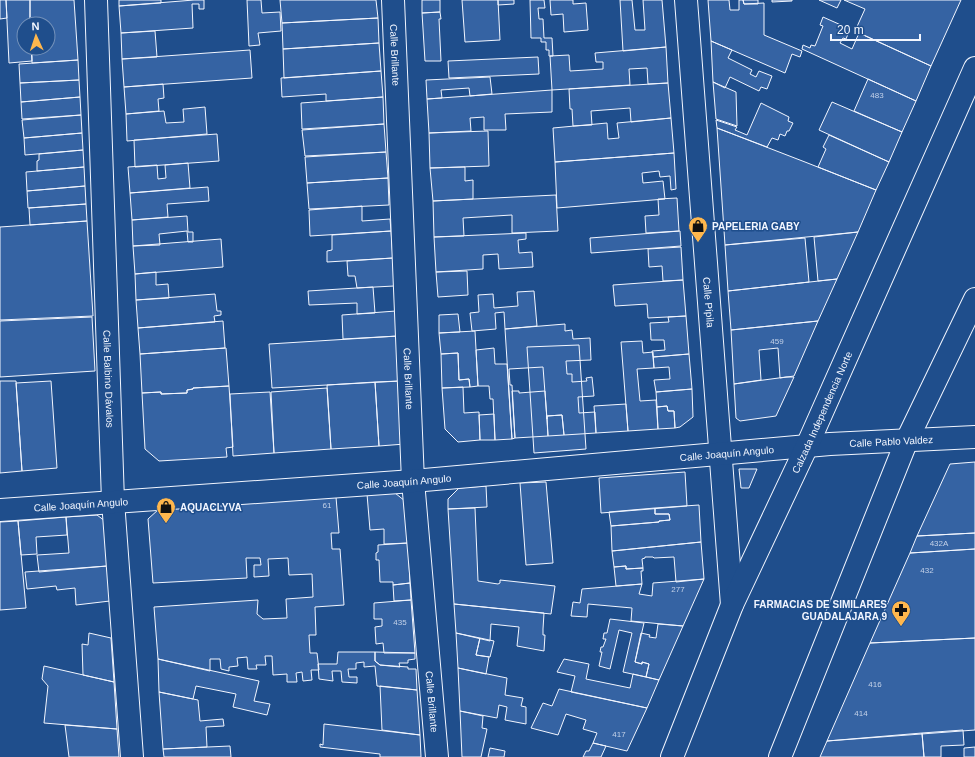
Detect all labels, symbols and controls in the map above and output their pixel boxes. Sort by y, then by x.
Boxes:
north arrow [16,16,56,56]
scale bar [831,16,920,42]
text: N [31,20,40,32]
text: 20 m [837,23,864,37]
street label: Calle Brillante [388,24,402,87]
house number: 483 [870,91,884,100]
shop icon: PAPELERIA GABY [687,215,709,243]
place label: PAPELERIA GABY [712,221,800,232]
street label: Calle Pípila [701,276,716,328]
street label: Calle Balbino Dávalos [101,330,116,428]
house number: 459 [770,337,784,346]
street label: Calle Brillante [401,348,415,410]
street label: Calzada Independencia Norte [790,349,854,475]
street label: Calle Pablo Valdez [849,434,933,449]
street label: Calle Joaquín Angulo [679,444,775,463]
street label: Calle Joaquín Angulo [356,473,452,491]
street label: Calle Joaquín Angulo [33,496,129,514]
shop icon: AQUACLYVA [155,496,177,524]
house number: 61 [323,501,332,510]
place label: AQUACLYVA [180,502,242,513]
house number: 432A [930,539,949,548]
house number: 432 [920,566,934,575]
house number: 277 [671,585,685,594]
place label: FARMACIAS DE SIMILARES GUADALAJARA 9 [754,599,887,622]
pharmacy icon: FARMACIAS DE SIMILARES GUADALAJARA 9 [890,599,912,627]
house number: 435 [393,618,407,627]
street label: Calle Brillante [424,671,440,733]
house number: 416 [868,680,882,689]
house number: 414 [854,709,868,718]
house number: 417 [612,730,626,739]

